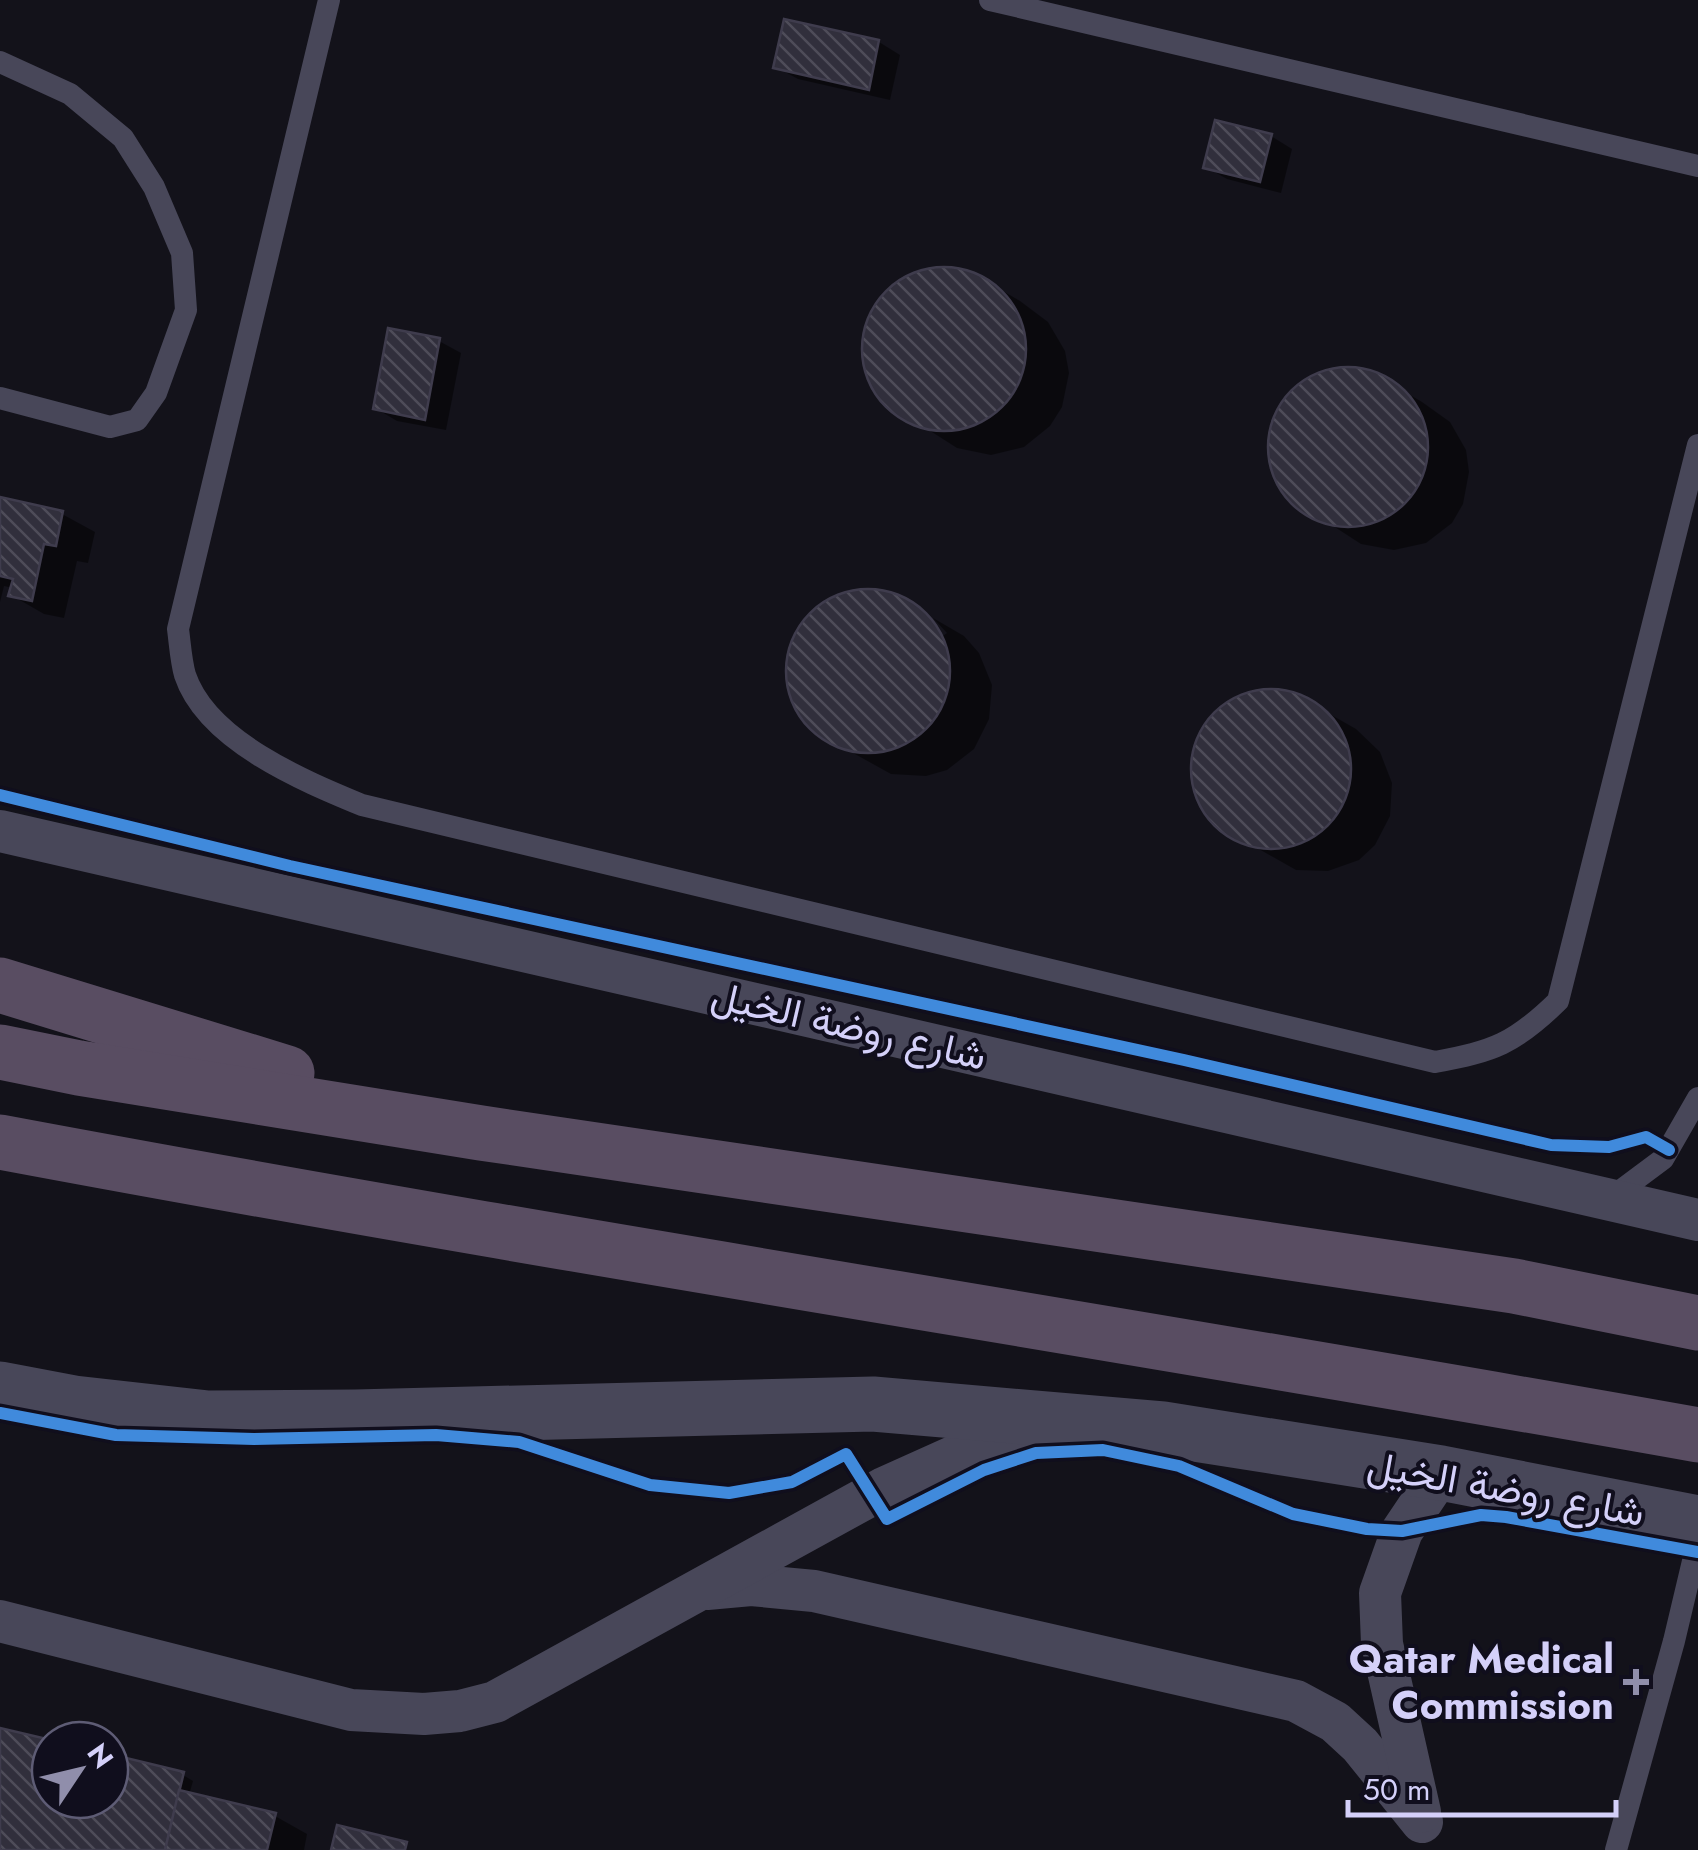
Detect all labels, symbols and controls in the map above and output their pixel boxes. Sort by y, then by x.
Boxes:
street label: شارع روضة الخيل [706,965,992,1085]
street label: شارع روضة الخيل [1363,1435,1649,1541]
place label: Qatar Medical Commission [1349,1630,1614,1734]
marker: Qatar Medical Commission [1623,1669,1649,1695]
north arrow [30,1720,130,1820]
text: N [77,1735,123,1777]
scale bar [1348,1755,1616,1817]
text: 50 m [1363,1768,1430,1811]

